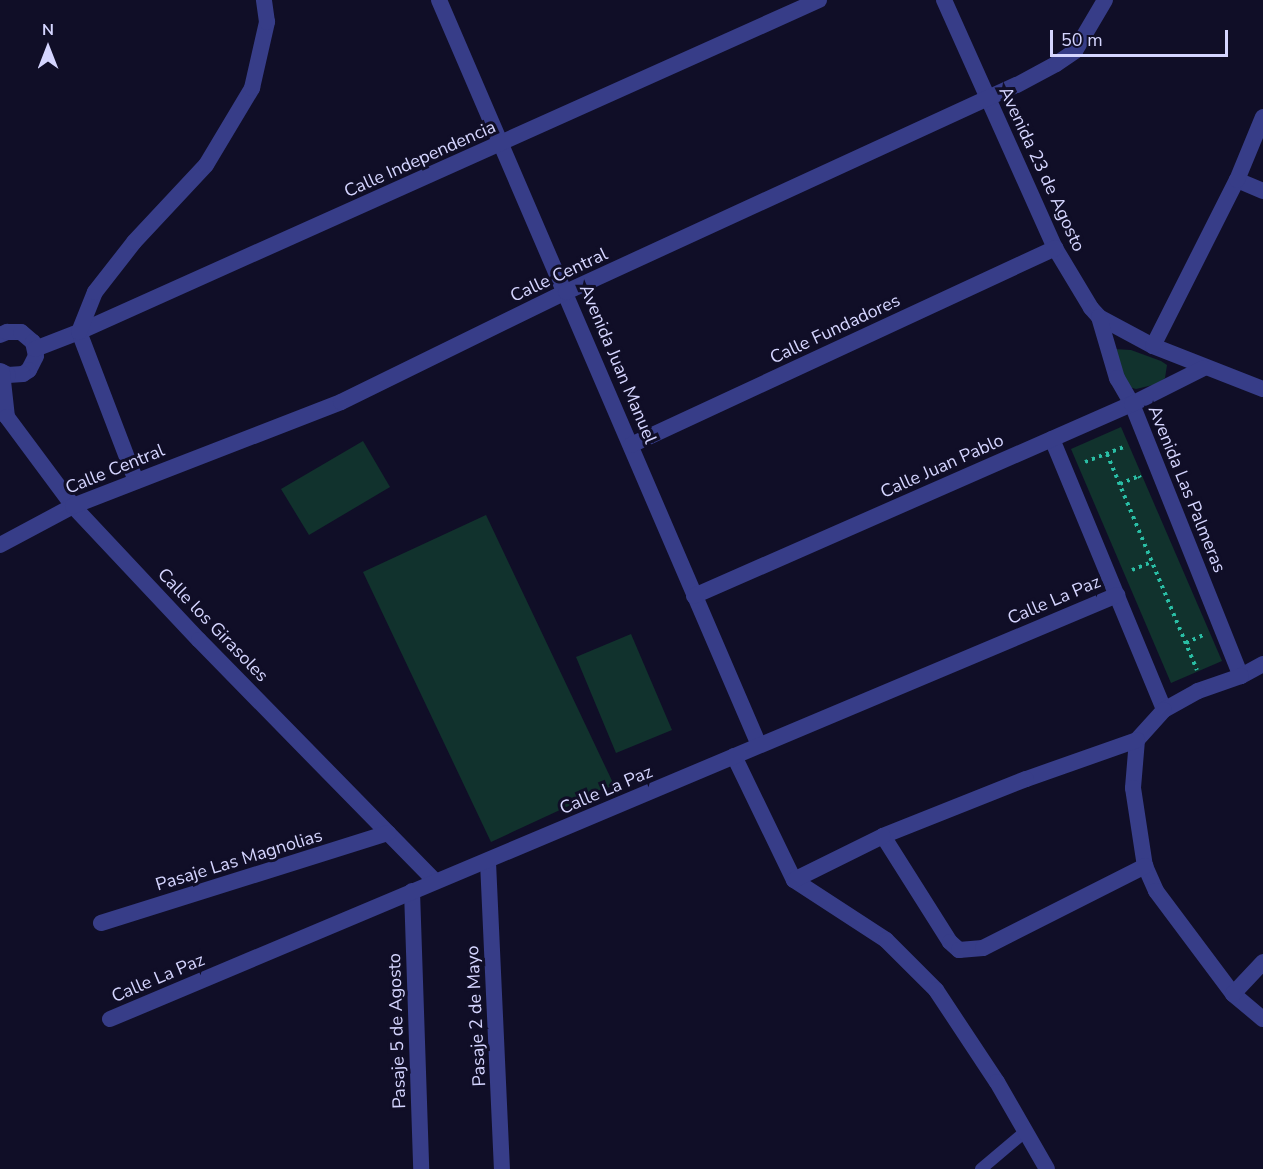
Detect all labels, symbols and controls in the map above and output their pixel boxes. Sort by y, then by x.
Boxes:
north arrow [18,18,78,78]
scale bar [1053,18,1232,56]
text: N [42,19,54,41]
text: 50 m [1061,28,1103,52]
street label: Avenida 23 de Agosto [994,83,1090,255]
street label: Calle Independencia [341,116,499,202]
street label: Calle Central [507,243,611,307]
street label: Avenida Juan Manuel [575,281,661,447]
street label: Calle Fundadores [766,289,904,369]
street label: Avenida Las Palmeras [1144,402,1230,576]
street label: Calle Juan Pablo [877,429,1007,503]
street label: Calle Central [62,439,168,499]
street label: Calle los Girasoles [153,564,273,686]
street label: Calle La Paz [1004,571,1104,629]
street label: Calle La Paz [556,761,656,819]
street label: Pasaje Las Magnolias [153,824,325,896]
street label: Pasaje 2 de Mayo [462,945,490,1087]
street label: Calle La Paz [108,949,208,1007]
street label: Pasaje 5 de Agosto [383,953,411,1109]

